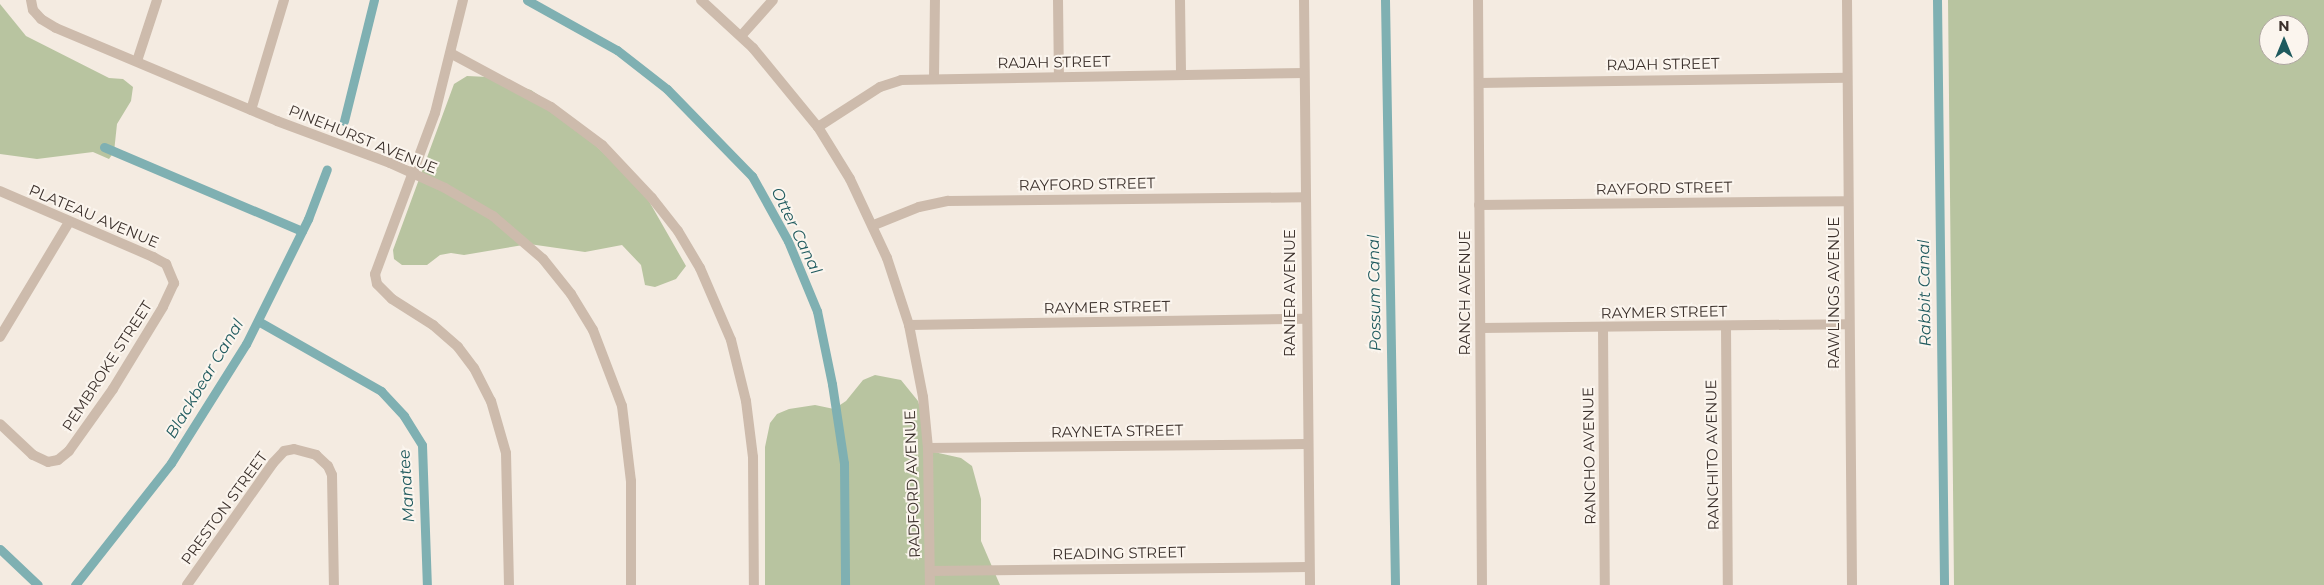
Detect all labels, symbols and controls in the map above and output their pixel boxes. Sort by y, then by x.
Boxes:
north arrow [2259,15,2309,65]
text: N [2278,17,2290,35]
street label: RAJAH STREET [997,52,1111,72]
street label: RAJAH STREET [1606,54,1720,74]
street label: PINEHURST AVENUE [286,101,440,177]
street label: RAYFORD STREET [1019,174,1155,194]
street label: RAYFORD STREET [1596,178,1732,198]
street label: PLATEAU AVENUE [26,181,162,251]
water label: Otter Canal [767,184,825,278]
street label: RAWLINGS AVENUE [1825,217,1843,369]
street label: RANIER AVENUE [1281,229,1299,357]
street label: RANCH AVENUE [1456,230,1474,356]
water label: Possum Canal [1364,234,1386,352]
water label: Rabbit Canal [1914,239,1936,347]
street label: RAYMER STREET [1044,297,1170,317]
street label: PEMBROKE STREET [58,298,156,434]
street label: RAYMER STREET [1601,302,1727,322]
water label: Blackbear Canal [162,316,248,442]
street label: RANCHITO AVENUE [1702,379,1722,531]
street label: RANCHO AVENUE [1579,387,1599,525]
street label: RADFORD AVENUE [900,410,924,558]
street label: RAYNETA STREET [1051,421,1183,441]
street label: PRESTON STREET [177,448,271,568]
water label: Manatee [395,449,419,523]
street label: READING STREET [1052,543,1186,563]

